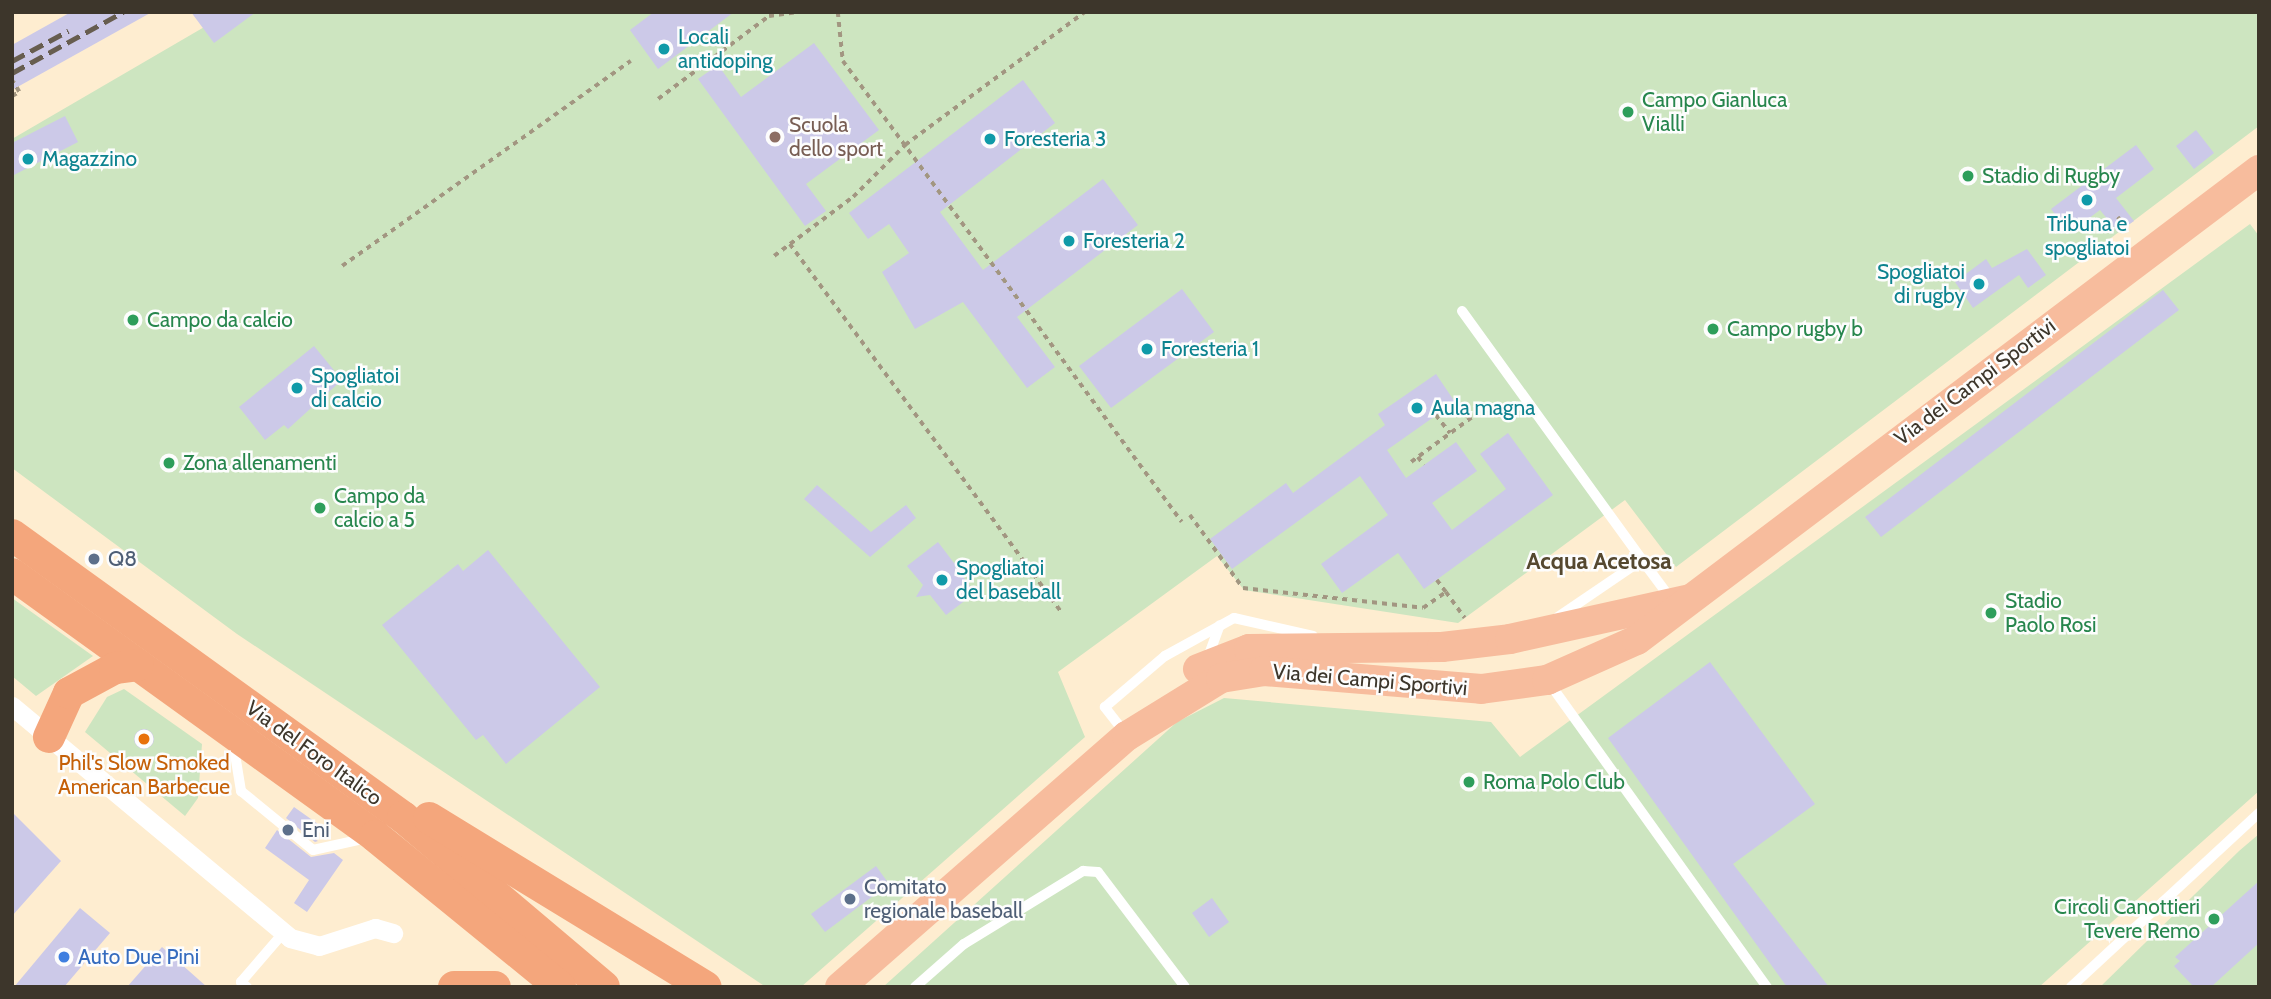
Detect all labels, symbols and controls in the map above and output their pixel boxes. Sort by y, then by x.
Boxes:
place label: Locali antidoping [678,24,773,74]
marker: Locali antidoping [656,41,672,57]
place label: Campo Gianluca Vialli [1642,87,1787,137]
marker: Campo Gianluca Vialli [1620,104,1636,120]
place label: Scuola dello sport [789,112,883,162]
place label: Foresteria 3 [1004,126,1106,152]
marker: Scuola dello sport [767,129,783,145]
marker: Foresteria 3 [982,131,998,147]
place label: Magazzino [42,146,137,172]
marker: Magazzino [20,151,36,167]
place label: Stadio di Rugby [1982,163,2120,189]
marker: Stadio di Rugby [1960,168,1976,184]
marker: Tribuna e spogliatoi [2079,192,2095,208]
place label: Tribuna e spogliatoi [2045,211,2129,261]
place label: Foresteria 2 [1083,228,1185,254]
marker: Foresteria 2 [1061,233,1077,249]
place label: Spogliatoi di rugby [1877,259,1965,309]
marker: Spogliatoi di rugby [1971,276,1987,292]
place label: Campo da calcio [147,307,293,333]
marker: Campo da calcio [125,312,141,328]
street label: Via dei Campi Sportivi [1889,313,2061,451]
place label: Campo rugby b [1727,316,1863,342]
marker: Campo rugby b [1705,321,1721,337]
place label: Foresteria 1 [1161,336,1259,362]
marker: Foresteria 1 [1139,341,1155,357]
place label: Spogliatoi di calcio [311,363,399,413]
marker: Spogliatoi di calcio [289,380,305,396]
place label: Aula magna [1431,395,1535,421]
marker: Aula magna [1409,400,1425,416]
place label: Zona allenamenti [183,450,337,476]
marker: Zona allenamenti [161,455,177,471]
place label: Campo da calcio a 5 [334,483,425,533]
marker: Campo da calcio a 5 [312,500,328,516]
place label: Q8 [108,546,137,572]
district label: Acqua Acetosa [1526,547,1672,575]
marker: Q8 [86,551,102,567]
place label: Spogliatoi del baseball [956,555,1061,605]
marker: Spogliatoi del baseball [934,572,950,588]
place label: Stadio Paolo Rosi [2005,588,2096,638]
marker: Stadio Paolo Rosi [1983,605,1999,621]
street label: Via dei Campi Sportivi [1272,659,1468,701]
street label: Via del Foro Italico [241,695,387,811]
marker: Phil's Slow Smoked American Barbecue [136,731,152,747]
place label: Phil's Slow Smoked American Barbecue [58,750,230,800]
place label: Roma Polo Club [1483,769,1625,795]
marker: Roma Polo Club [1461,774,1477,790]
place label: Eni [302,817,330,843]
marker: Eni [280,822,296,838]
place label: Comitato regionale baseball [864,874,1023,924]
marker: Comitato regionale baseball [842,891,858,907]
place label: Circoli Canottieri Tevere Remo [2054,894,2200,944]
marker: Circoli Canottieri Tevere Remo [2206,911,2222,927]
place label: Auto Due Pini [78,944,199,970]
marker: Auto Due Pini [56,949,72,965]

